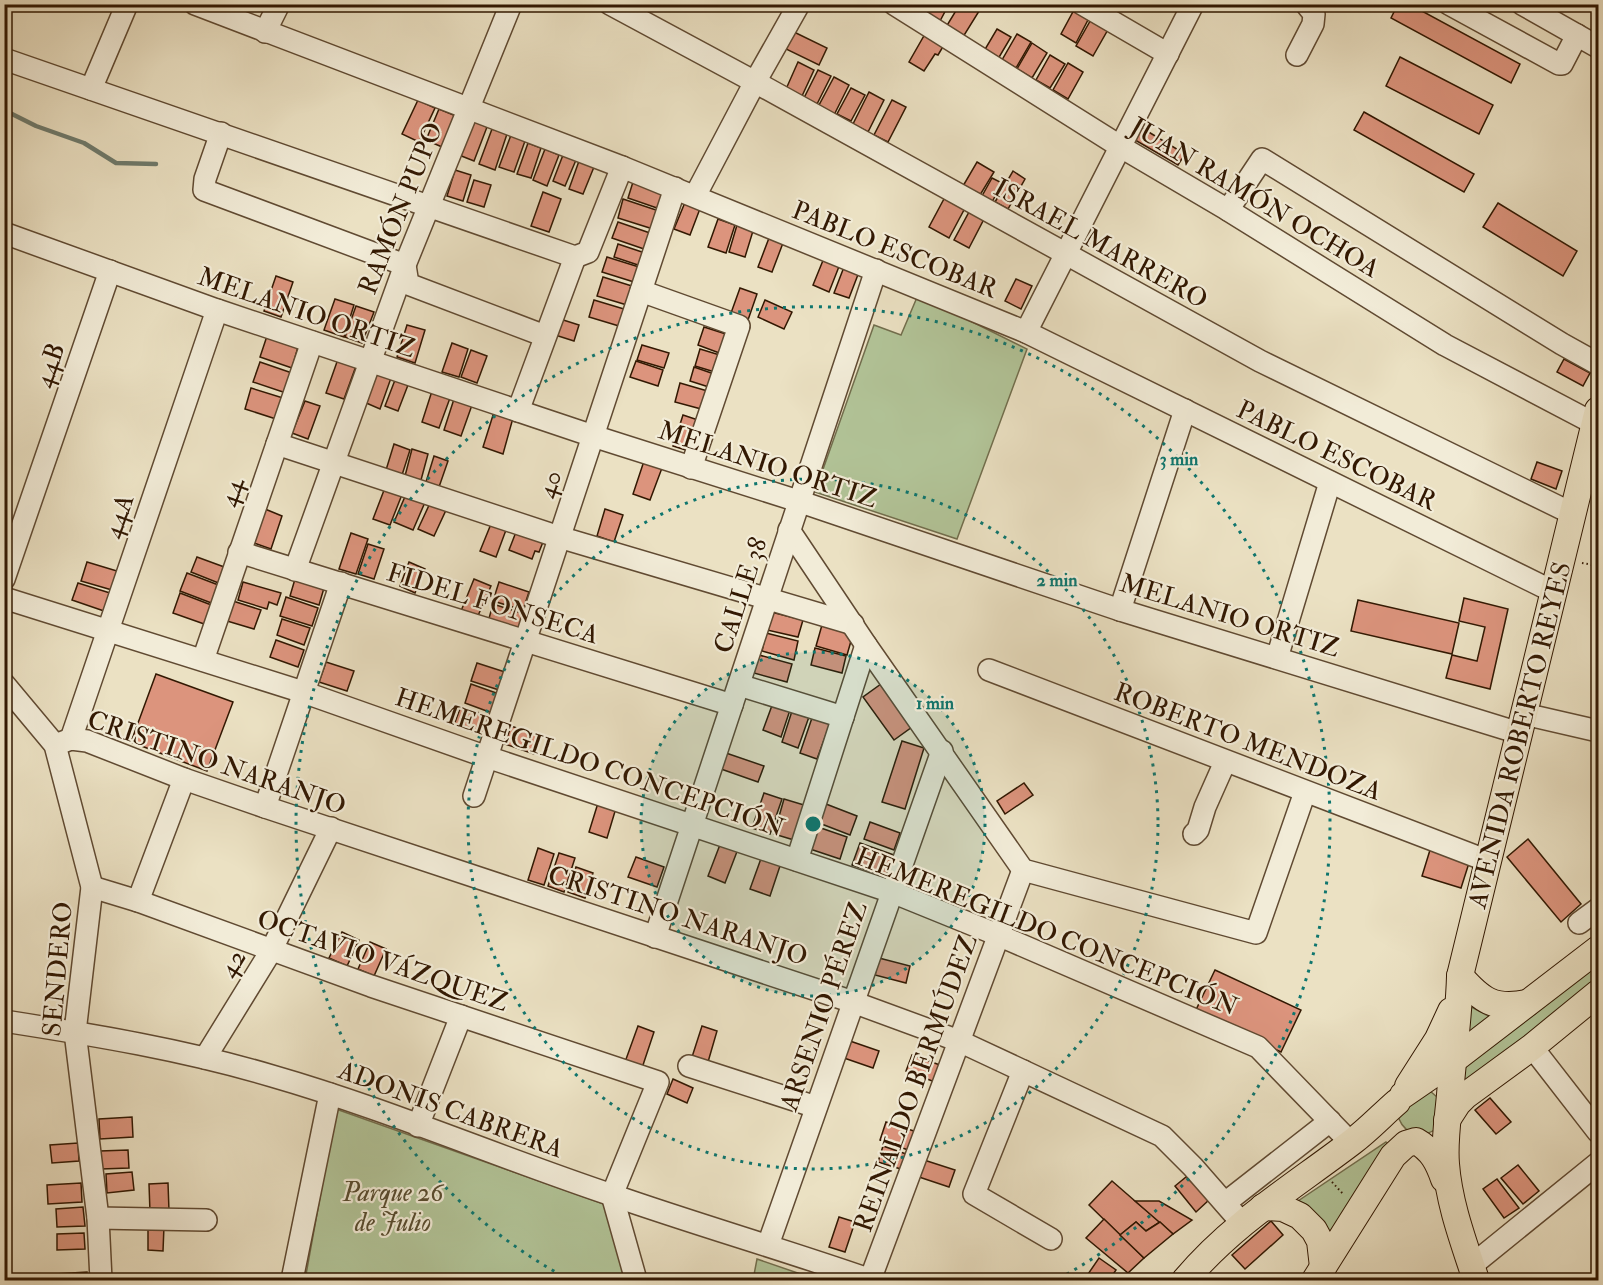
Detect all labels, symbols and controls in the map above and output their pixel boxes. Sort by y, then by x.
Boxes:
street label: JUAN RAMÓN OCHOA [1123,108,1386,285]
street label: RAMÓN PUPO [350,117,450,299]
street label: ISRAEL MARRERO [988,172,1213,316]
street label: PABLO ESCOBAR [787,194,1003,306]
street label: MELANIO ORTIZ [194,261,420,365]
street label: 44B [27,339,72,392]
street label: PABLO ESCOBAR [1231,394,1443,519]
street label: MELANIO ORTIZ [654,414,881,515]
text: 3 min [1160,448,1199,471]
street label: 40 [531,466,569,502]
street label: 44 [212,473,252,511]
street label: 44A [97,490,141,543]
street label: CALLE 38 [707,533,775,657]
street label: FIDEL FONSECA [383,557,603,652]
street label: AVENIDA ROBERTO REYES [1461,559,1579,913]
street label: MELANIO ORTIZ [1116,567,1344,665]
text: 2 min [1037,569,1078,592]
street label: ROBERTO MENDOZA [1109,676,1386,808]
street label: HEMEREGILDO CONCEPCIÓN [391,679,790,845]
text: 1 min [916,692,955,715]
street label: CRISTINO NARANJO [83,704,350,822]
centre of rings [803,814,823,834]
street label: HEMEREGILDO CONCEPCIÓN [851,839,1244,1024]
street label: CRISTINO NARANJO [544,859,812,973]
street label: ARSENIO PÉREZ [771,897,875,1116]
street label: SENDERO [36,900,80,1038]
street label: OCTAVIO VÁZQUEZ [253,901,513,1019]
street label: REINALDO BERMÚDEZ [845,930,985,1236]
street label: 42 [212,944,254,984]
street label: ADONIS CABRERA [333,1054,568,1166]
park label: Parque 26 de Julio [341,1177,445,1239]

